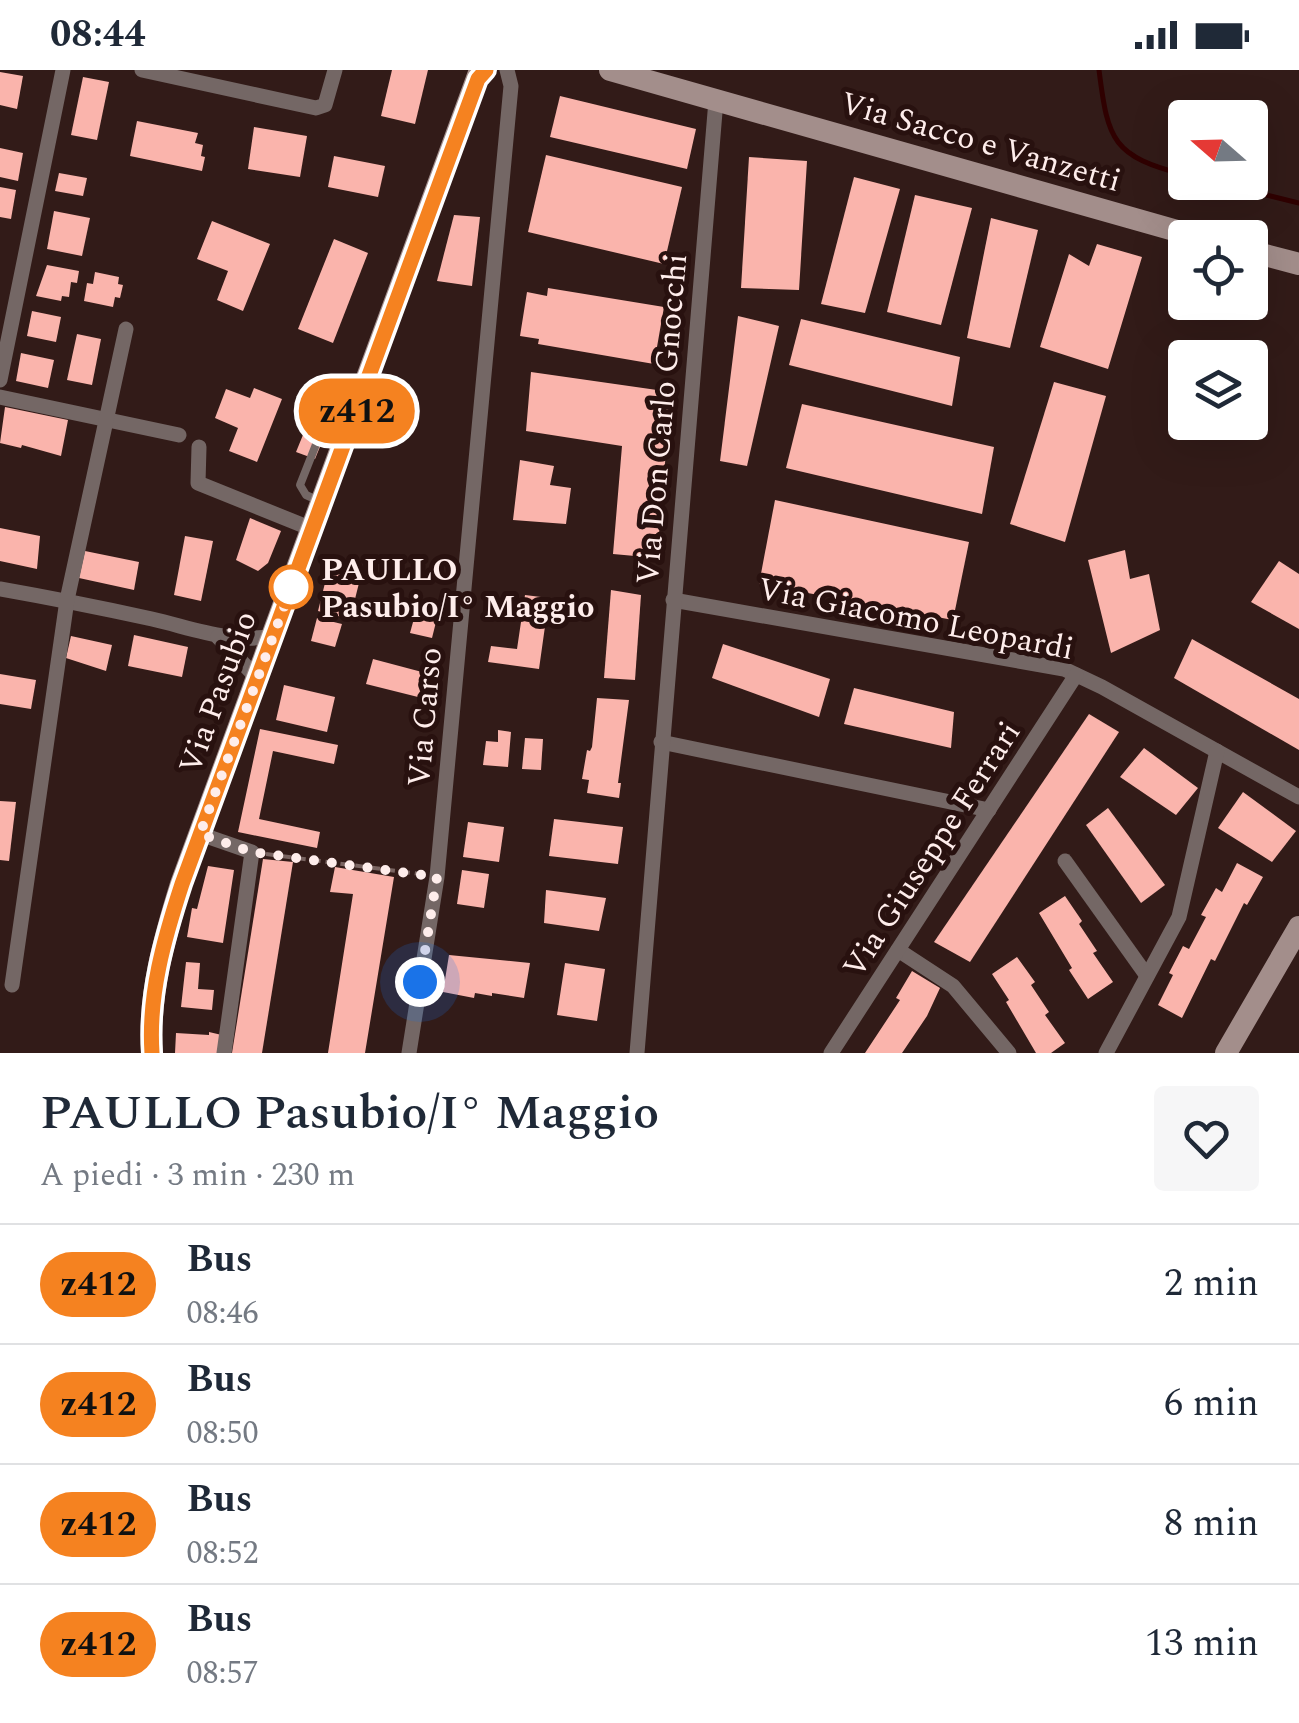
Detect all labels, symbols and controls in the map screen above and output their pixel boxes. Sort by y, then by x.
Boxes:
text: 08:44 [50,6,145,64]
street label: Via Sacco e Vanzetti [835,79,1126,206]
north arrow [1168,100,1268,200]
map controls [1168,100,1268,440]
button: locate [1168,220,1268,320]
street label: Via Don Carlo Gnocchi [624,252,701,587]
button: layers [1168,340,1268,440]
line badge: z412 [287,378,427,444]
text: z412 [319,385,395,438]
place label: PAULLO Pasubio/I° Maggio [321,546,595,632]
street label: Via Giacomo Leopardi [754,565,1078,674]
marker: PAULLO Pasubio/I° Maggio [270,566,312,608]
street label: Via Pasubio [166,604,270,781]
street label: Via Carso [395,645,456,789]
street label: Via Giuseppe Ferrari [831,712,1034,988]
your location [395,957,445,1007]
text: PAULLO Pasubio/I° Maggio [40,1077,659,1150]
button: heart [1154,1086,1259,1191]
text: A piedi · 3 min · 230 m [40,1151,355,1200]
text: Bus [186,1231,252,1289]
text: 2 min [1164,1255,1259,1313]
text: z412 [60,1258,136,1311]
text: 08:46 [186,1289,259,1338]
text: Bus [186,1351,252,1409]
text: 6 min [1164,1375,1259,1433]
text: z412 [60,1378,136,1431]
text: 08:50 [186,1409,259,1458]
text: Bus [186,1471,252,1529]
text: 8 min [1164,1495,1259,1553]
text: z412 [60,1498,136,1551]
text: 08:52 [186,1529,259,1578]
text: Bus [186,1591,252,1649]
text: 13 min [1145,1615,1259,1673]
text: z412 [60,1618,136,1671]
text: 08:57 [186,1649,259,1698]

